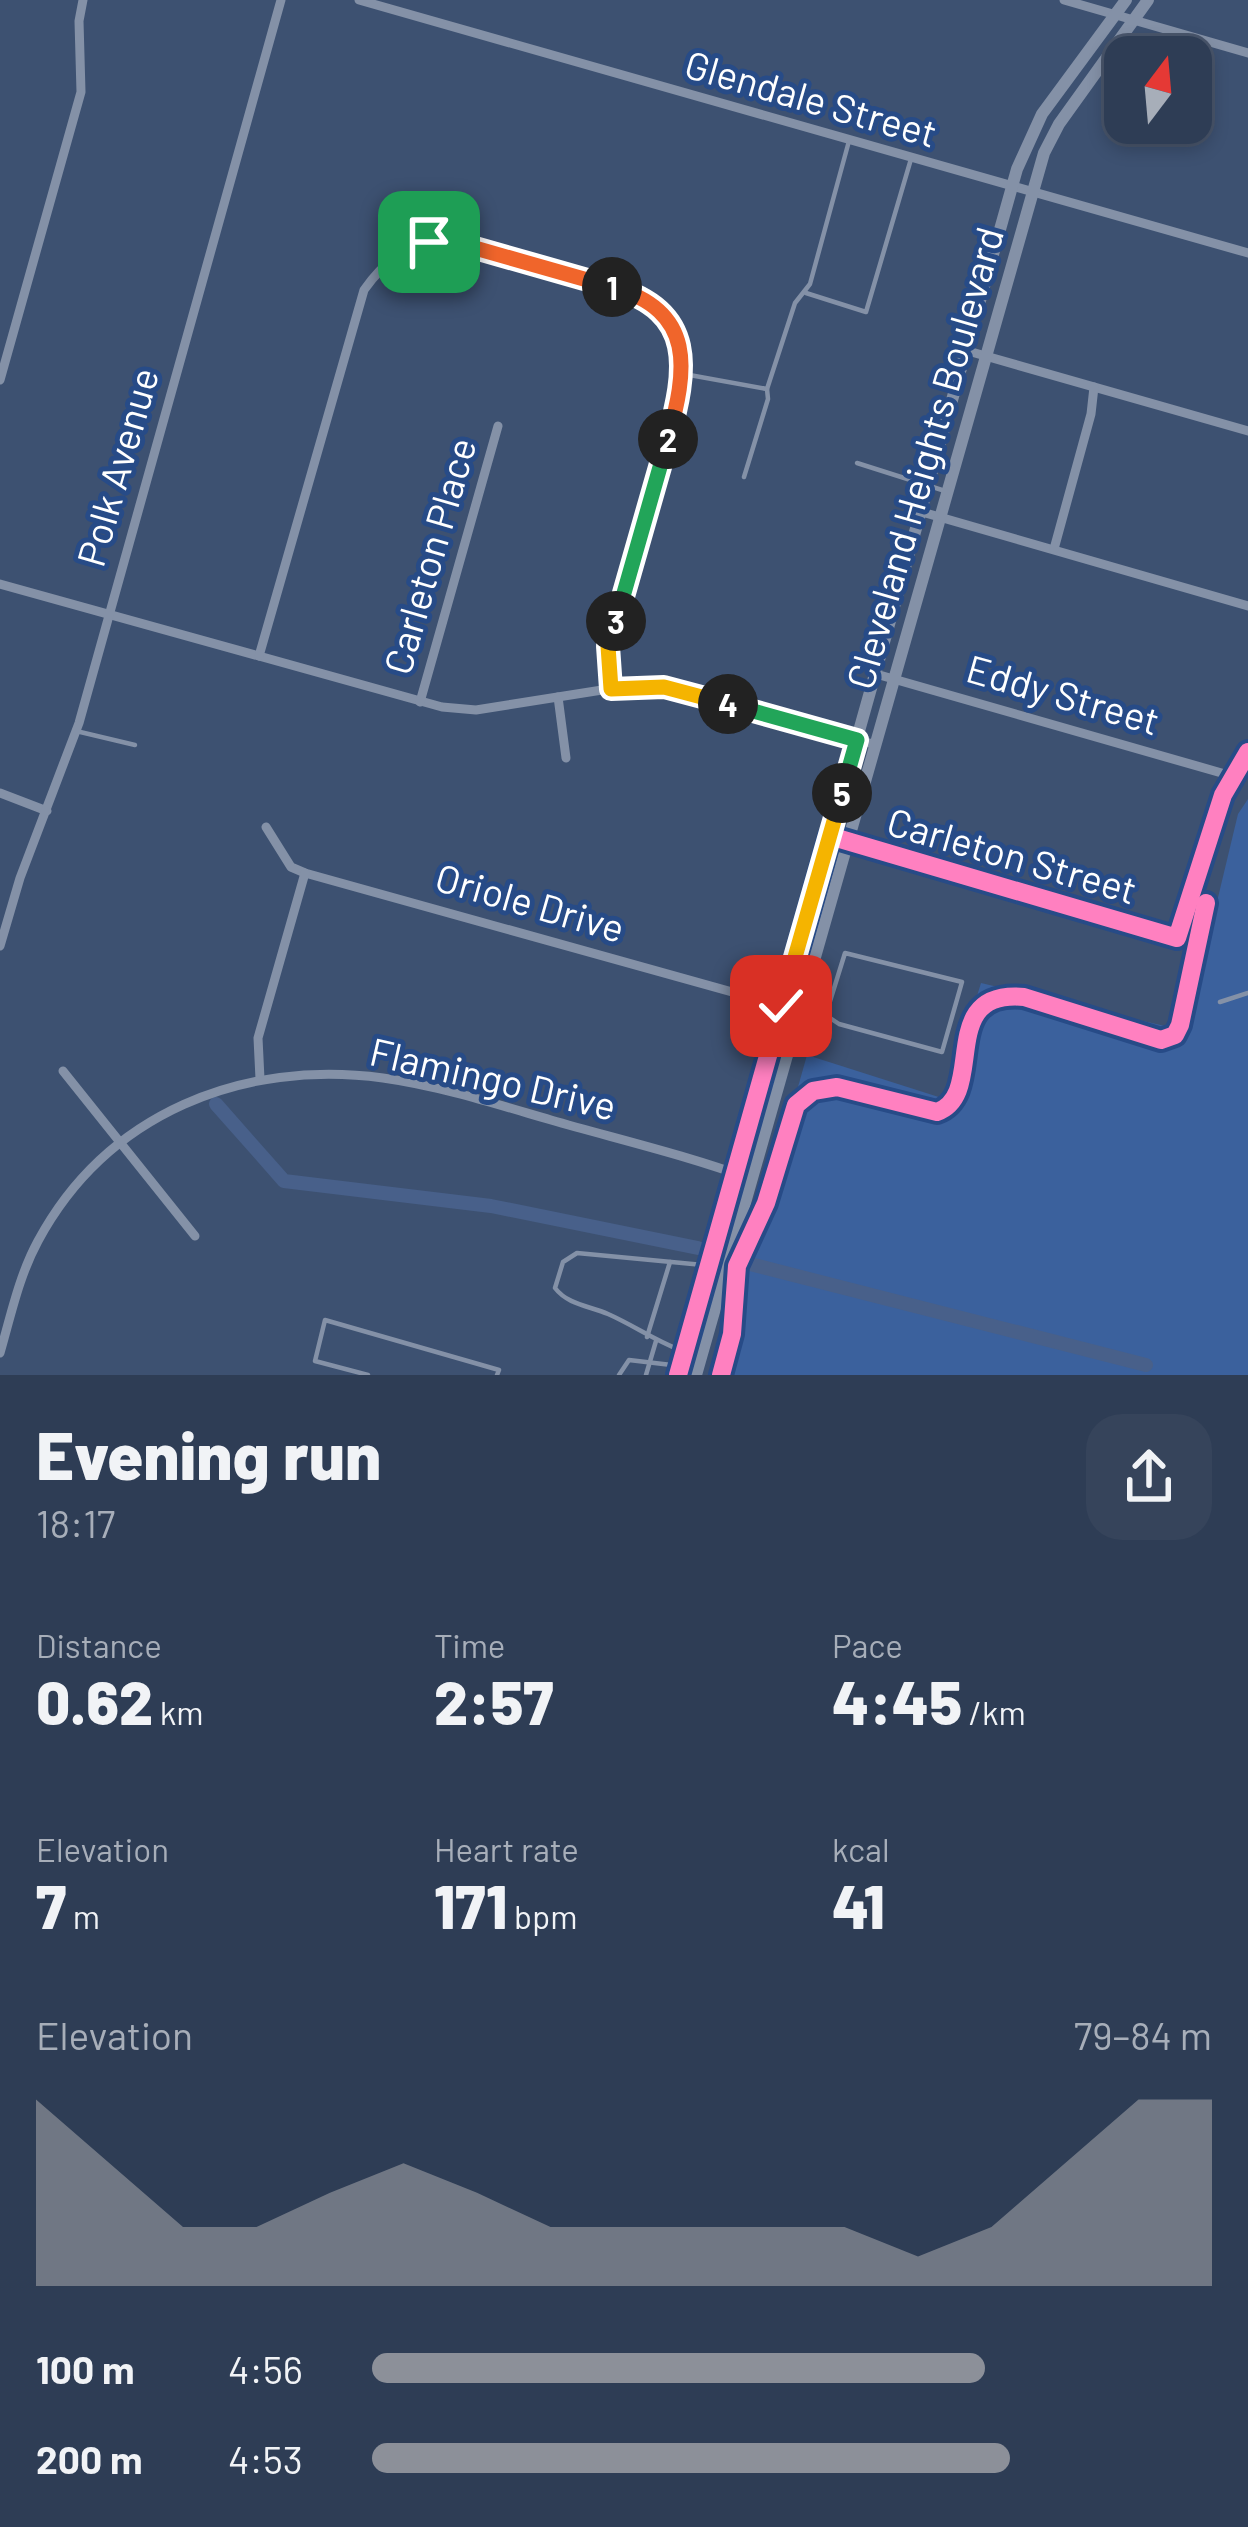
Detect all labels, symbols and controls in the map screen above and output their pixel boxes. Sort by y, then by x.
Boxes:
north arrow [1104,36,1212,144]
map controls [1104,36,1212,144]
street label: Glendale Street [680,39,943,156]
pin [378,191,480,293]
icon: arrive [396,209,462,275]
street label: Cleveland Heights Boulevard [835,221,1012,694]
pin: 1 [582,257,642,317]
text: 1 [606,267,618,307]
street label: Polk Avenue [66,362,167,571]
pin: 2 [638,409,698,469]
text: 2 [659,419,677,459]
street label: Carleton Place [372,432,485,679]
pin: 3 [586,591,646,651]
text: 3 [607,601,625,641]
street label: Eddy Street [962,644,1165,743]
pin: 4 [698,674,758,734]
text: 4 [718,684,738,724]
pin: 5 [812,763,872,823]
text: 5 [833,773,851,813]
street label: Carleton Street [882,797,1142,913]
street label: Oriole Drive [431,852,630,951]
pin [730,955,832,1057]
icon: check [748,973,814,1039]
street label: Flamingo Drive [366,1026,621,1129]
text: Evening run [36,1414,381,1493]
button: share [1086,1414,1212,1540]
text: 18:17 [36,1499,115,1546]
text: Distance [36,1625,162,1665]
text: Time [434,1625,505,1665]
text: Pace [832,1625,903,1665]
text: 0.62 [36,1665,153,1737]
text: 2:57 [434,1665,554,1737]
text: 4:45 [832,1665,962,1737]
text: km [153,1692,204,1732]
text: /km [962,1692,1026,1732]
text: Elevation [36,1829,169,1869]
text: Heart rate [434,1829,579,1869]
text: kcal [832,1829,890,1869]
text: 7 [36,1869,66,1941]
text: 171 [434,1869,507,1941]
text: 41 [832,1869,885,1941]
text: m [66,1896,100,1936]
text: bpm [507,1896,578,1936]
text: Elevation [36,2011,193,2058]
text: 79–84 m [1074,2011,1212,2058]
text: 100 m [36,2345,135,2392]
text: 4:56 [228,2345,303,2392]
text: 200 m [36,2435,143,2482]
text: 4:53 [228,2435,303,2482]

